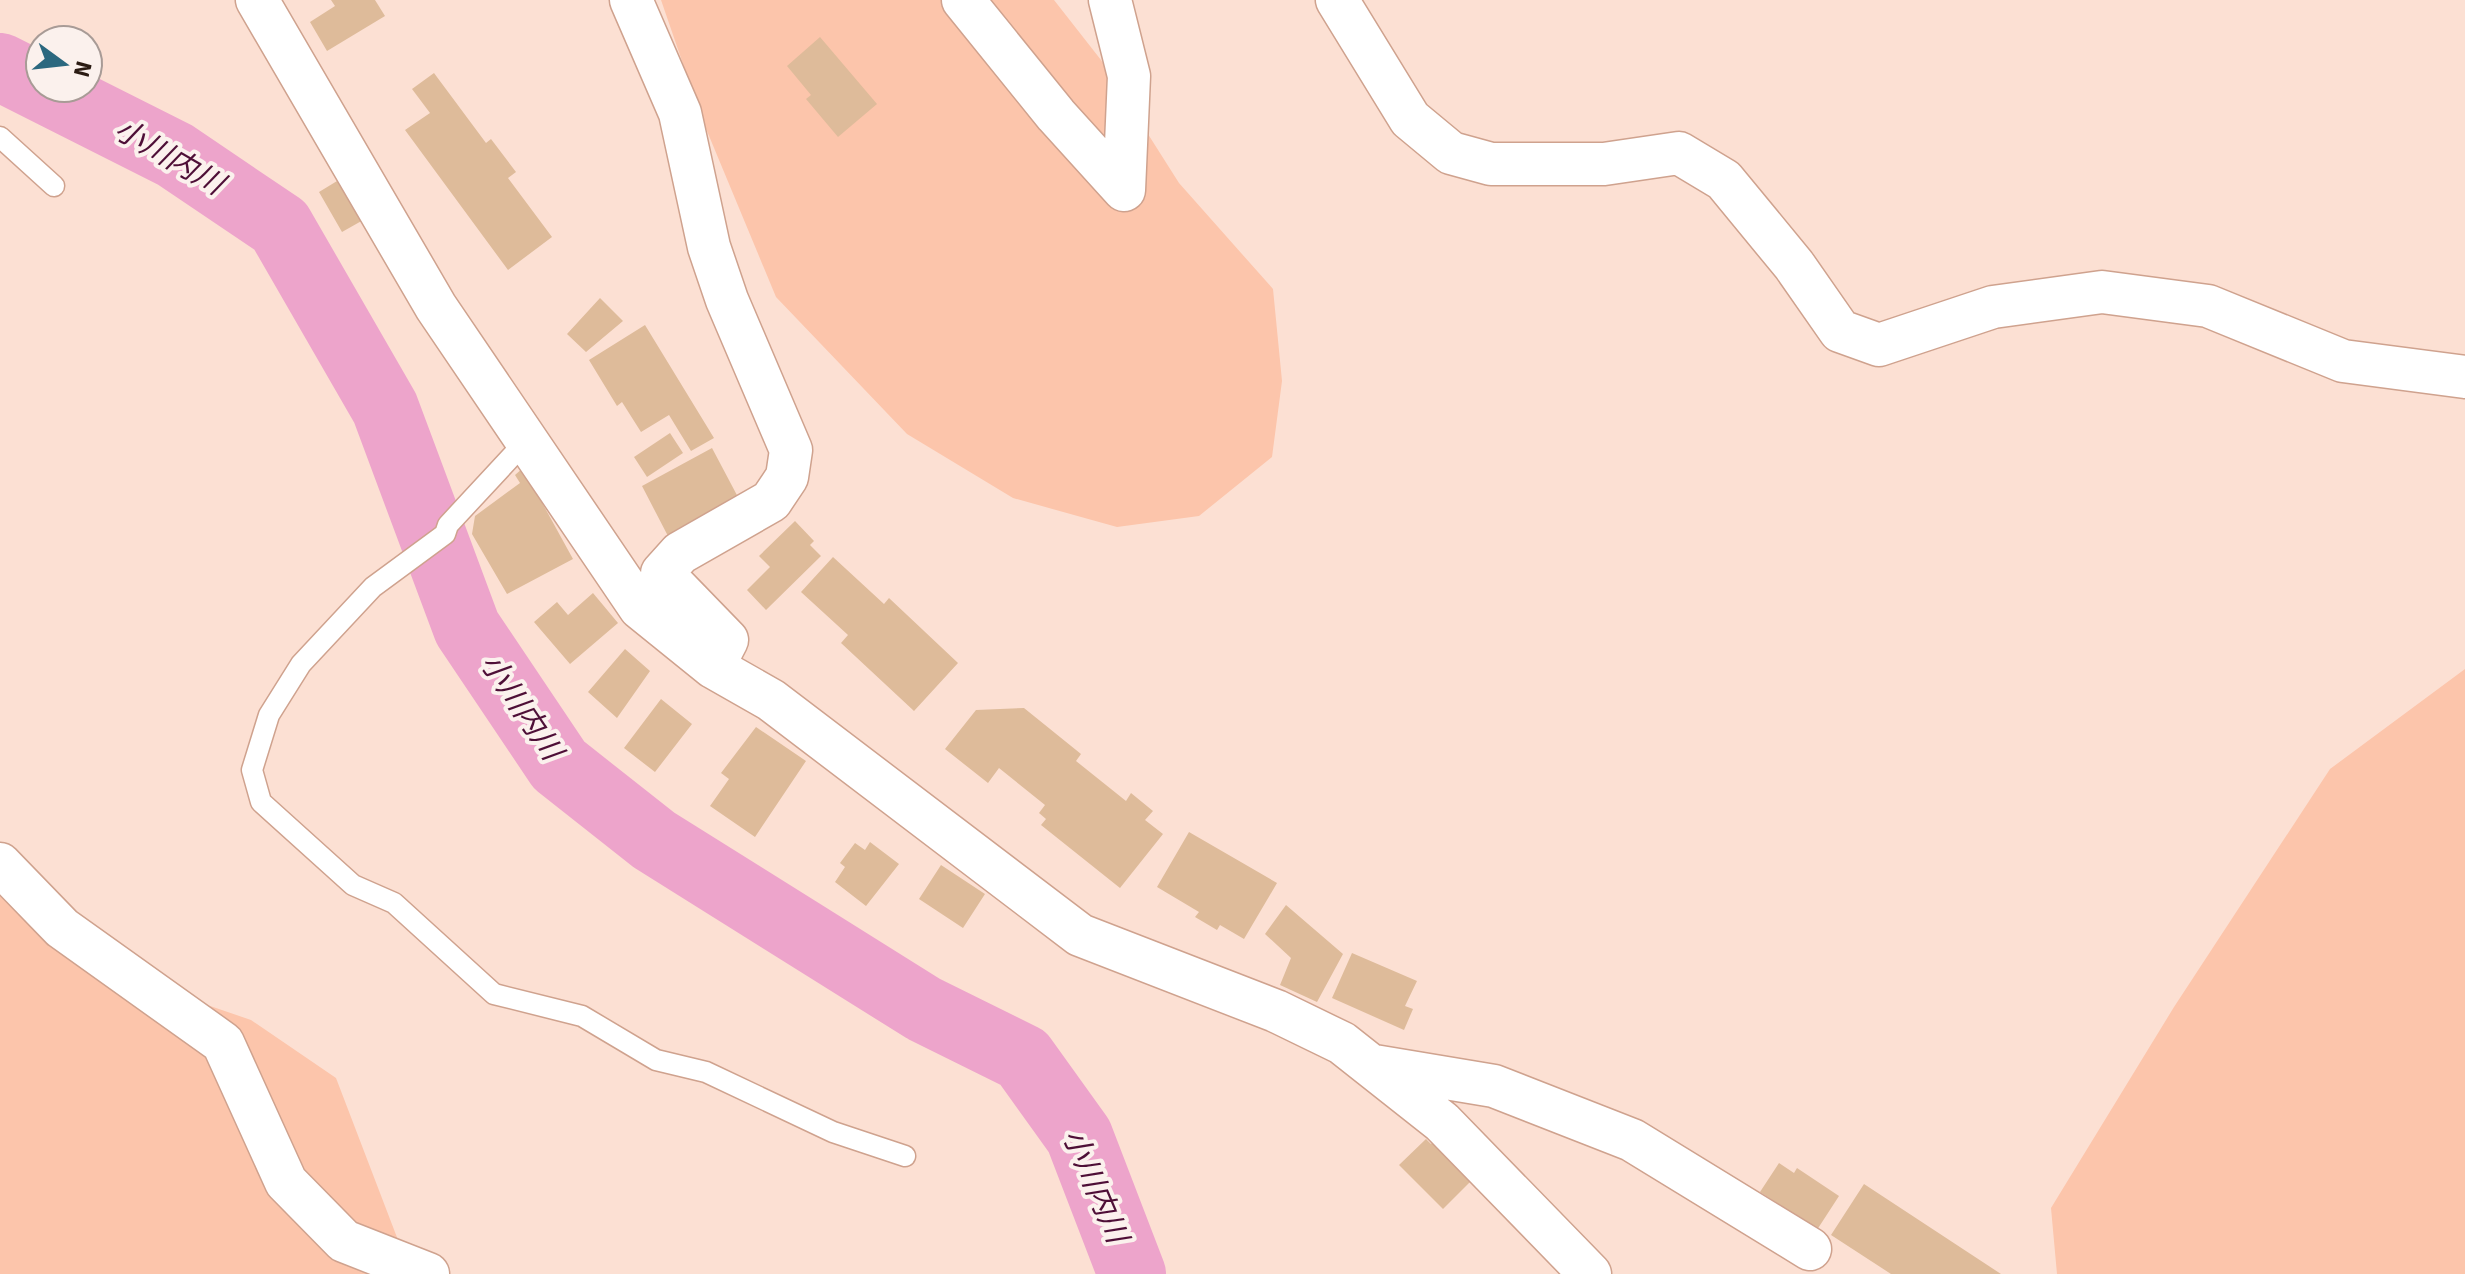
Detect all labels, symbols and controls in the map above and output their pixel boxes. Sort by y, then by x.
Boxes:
north arrow [24,24,104,104]
text: N [68,58,98,80]
water label: 小川内川 [108,111,233,205]
water label: 小川内川 [472,647,572,770]
water label: 小川内川 [1055,1124,1137,1251]

